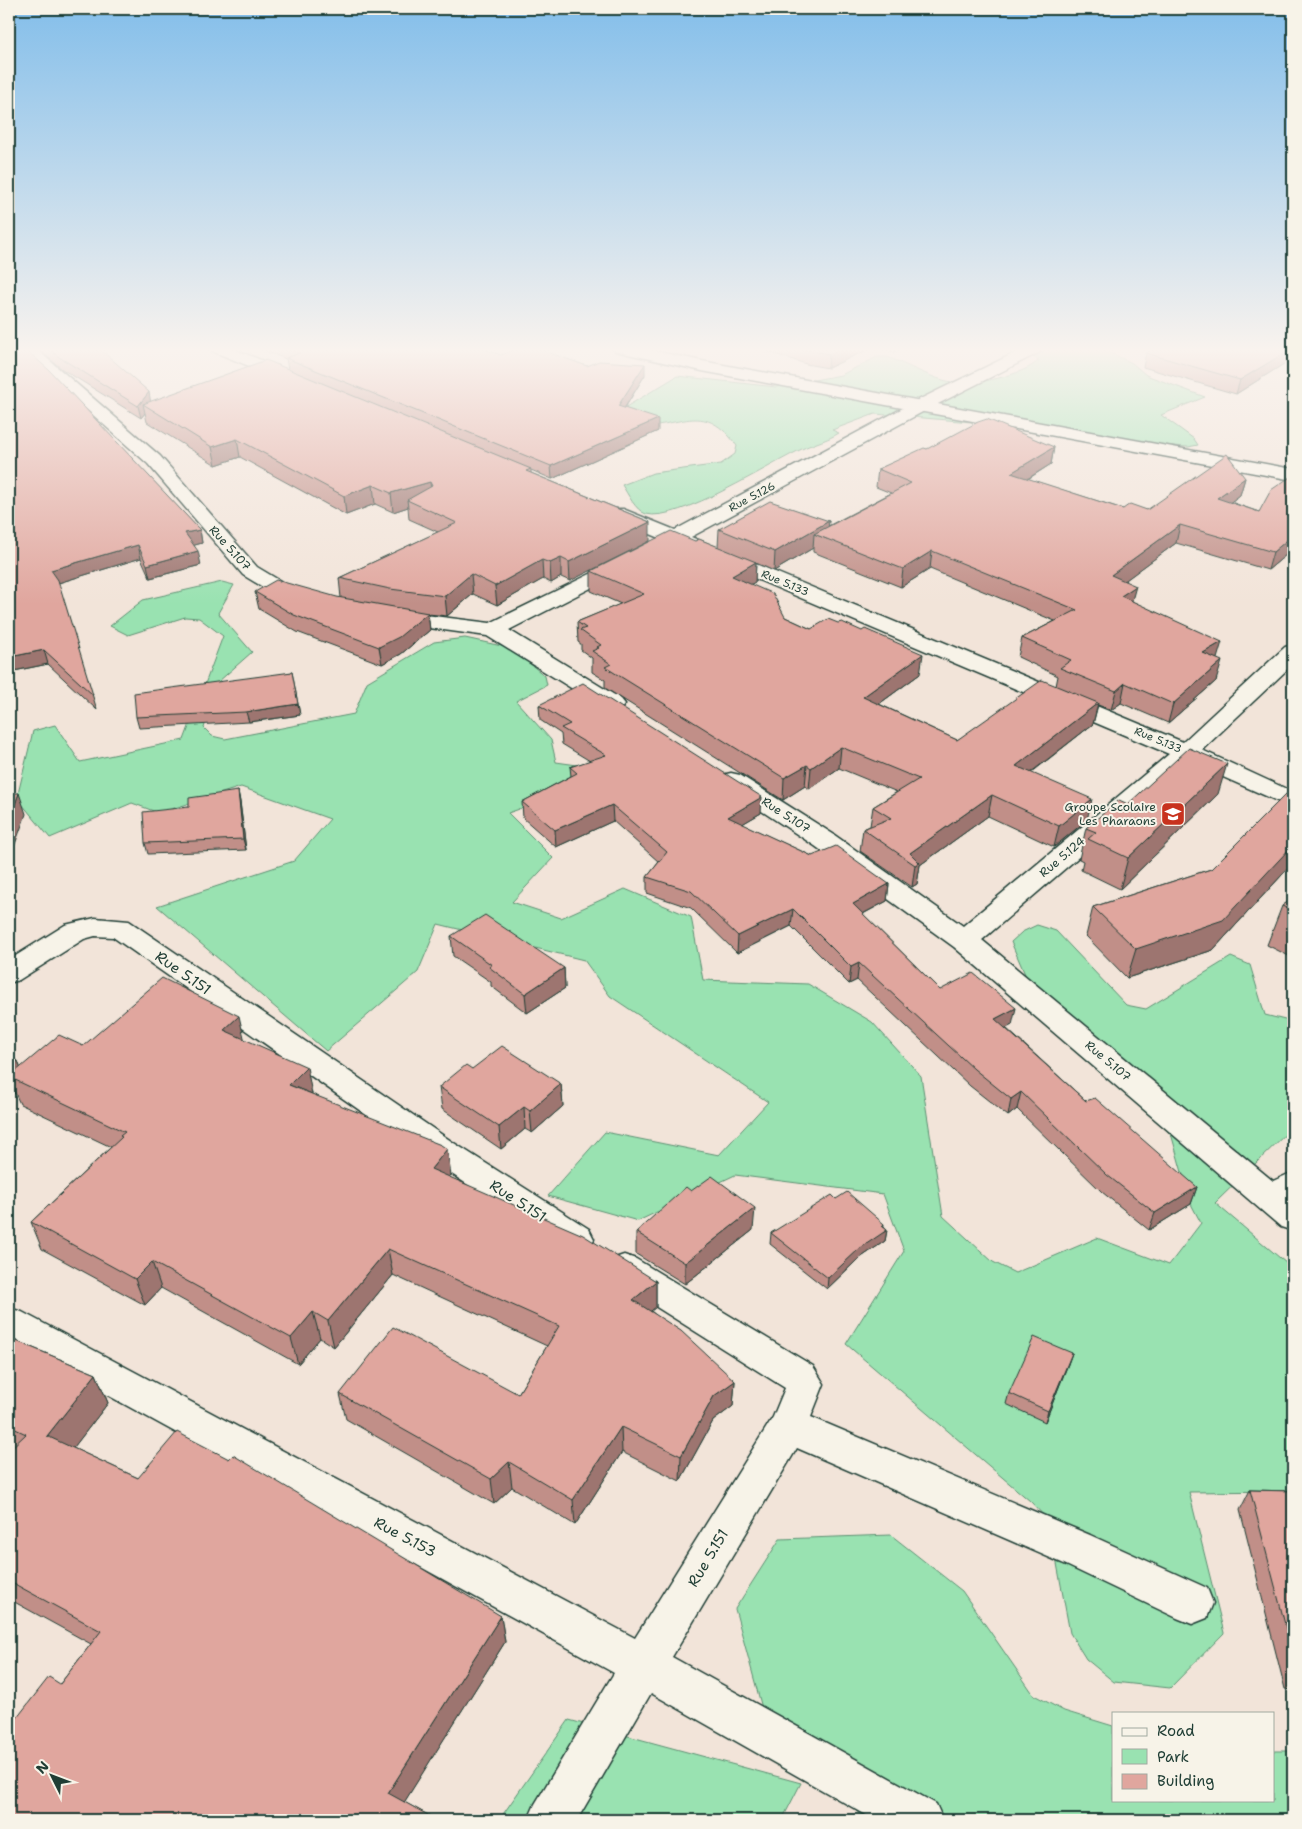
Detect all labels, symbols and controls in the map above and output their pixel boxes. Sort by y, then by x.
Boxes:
street label: Rue 5.126 [726,479,778,515]
street label: Rue 5.107 [206,522,254,574]
street label: Rue 5.133 [759,566,811,600]
street label: Rue 5.133 [1132,723,1184,757]
street label: Rue 5.107 [758,793,814,837]
place label: Groupe Scolaire Les Pharaons [1065,799,1156,829]
school or university icon: Groupe Scolaire Les Pharaons [1160,801,1186,827]
street label: Rue 5.124 [1036,833,1088,881]
street label: Rue 5.151 [151,946,215,1000]
street label: Rue 5.107 [1082,1037,1134,1085]
street label: Rue 5.151 [486,1175,550,1227]
street label: Rue 5.153 [370,1512,440,1562]
street label: Rue 5.151 [683,1525,733,1591]
legend [1112,1712,1274,1802]
text: Road [1157,1721,1195,1741]
text: Park [1157,1747,1189,1767]
north arrow [28,1752,78,1802]
text: N [32,1757,53,1777]
text: Building [1157,1771,1214,1791]

